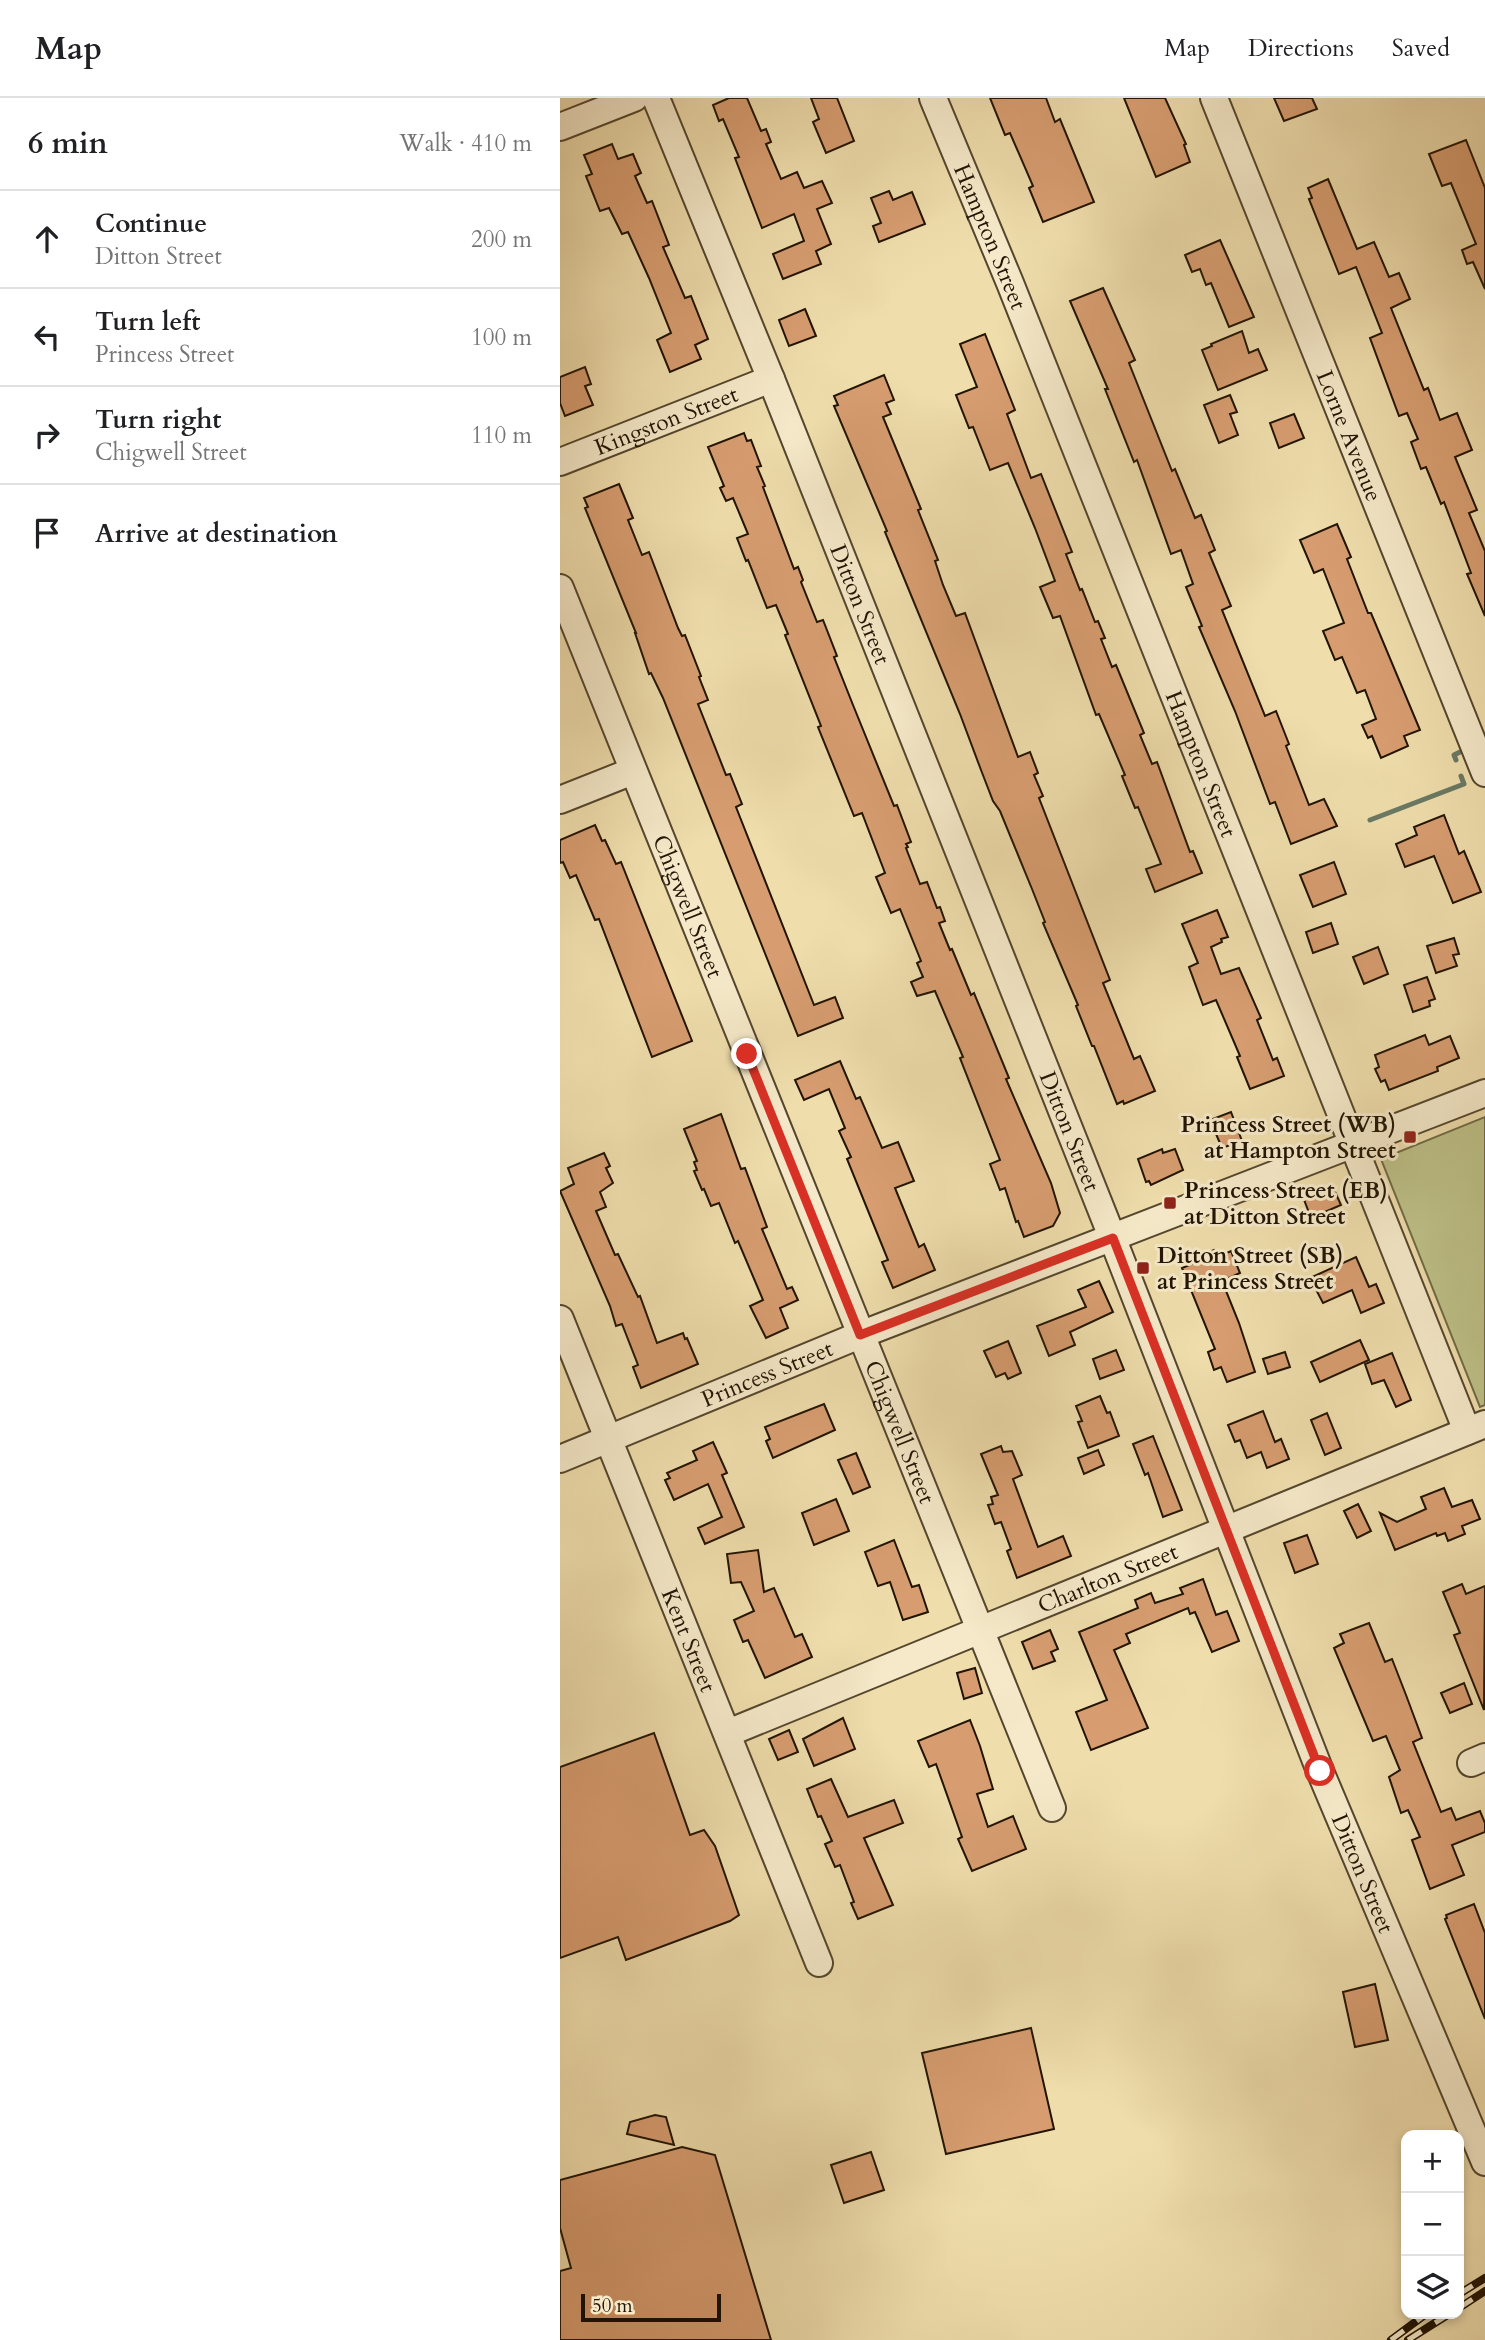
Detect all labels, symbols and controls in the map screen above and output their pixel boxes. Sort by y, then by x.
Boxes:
text: Map [35,26,102,71]
text: Map [1164,32,1210,65]
text: Directions [1248,32,1354,65]
text: Saved [1392,32,1450,65]
text: 6 min [28,123,108,164]
text: Walk · 410 m [399,128,532,159]
street label: Hampton Street [946,159,1034,314]
text: Continue [95,206,207,241]
icon: ahead [28,220,66,258]
text: 200 m [471,224,532,255]
text: Ditton Street [95,241,222,272]
text: Turn left [95,304,200,339]
icon: left [28,318,66,356]
text: 100 m [471,322,532,353]
text: Princess Street [95,339,234,370]
street label: Lorne Avenue [1309,366,1389,506]
street label: Kingston Street [590,379,743,463]
text: Turn right [95,402,222,437]
icon: right [28,416,66,454]
text: 110 m [471,420,532,451]
text: Chigwell Street [95,437,247,468]
icon: arrive [28,514,66,552]
text: Arrive at destination [95,516,338,551]
street label: Ditton Street [822,540,898,669]
street label: Hampton Street [1158,686,1244,842]
street label: Chigwell Street [645,830,731,982]
route end [731,1038,762,1069]
street label: Ditton Street [1032,1067,1107,1196]
place label: Princess Street (WB) at Hampton Street [1180,1109,1396,1166]
marker: Princess Street (WB) at Hampton Street [1402,1129,1418,1145]
place label: Princess Street (EB) at Ditton Street [1184,1175,1388,1232]
marker: Princess Street (EB) at Ditton Street [1162,1195,1178,1211]
place label: Ditton Street (SB) at Princess Street [1157,1240,1343,1297]
marker: Ditton Street (SB) at Princess Street [1135,1260,1151,1276]
street label: Princess Street [697,1333,838,1415]
street label: Chigwell Street [857,1356,943,1508]
street label: Charlton Street [1033,1536,1183,1621]
street label: Kent Street [654,1584,723,1697]
route start [1304,1755,1335,1786]
street label: Ditton Street [1324,1809,1402,1938]
map controls [1401,2130,1464,2319]
button: + [1401,2130,1464,2193]
button: − [1401,2193,1464,2256]
button: layers [1401,2256,1464,2319]
scale bar [581,2291,721,2323]
text: 50 m [592,2293,633,2319]

